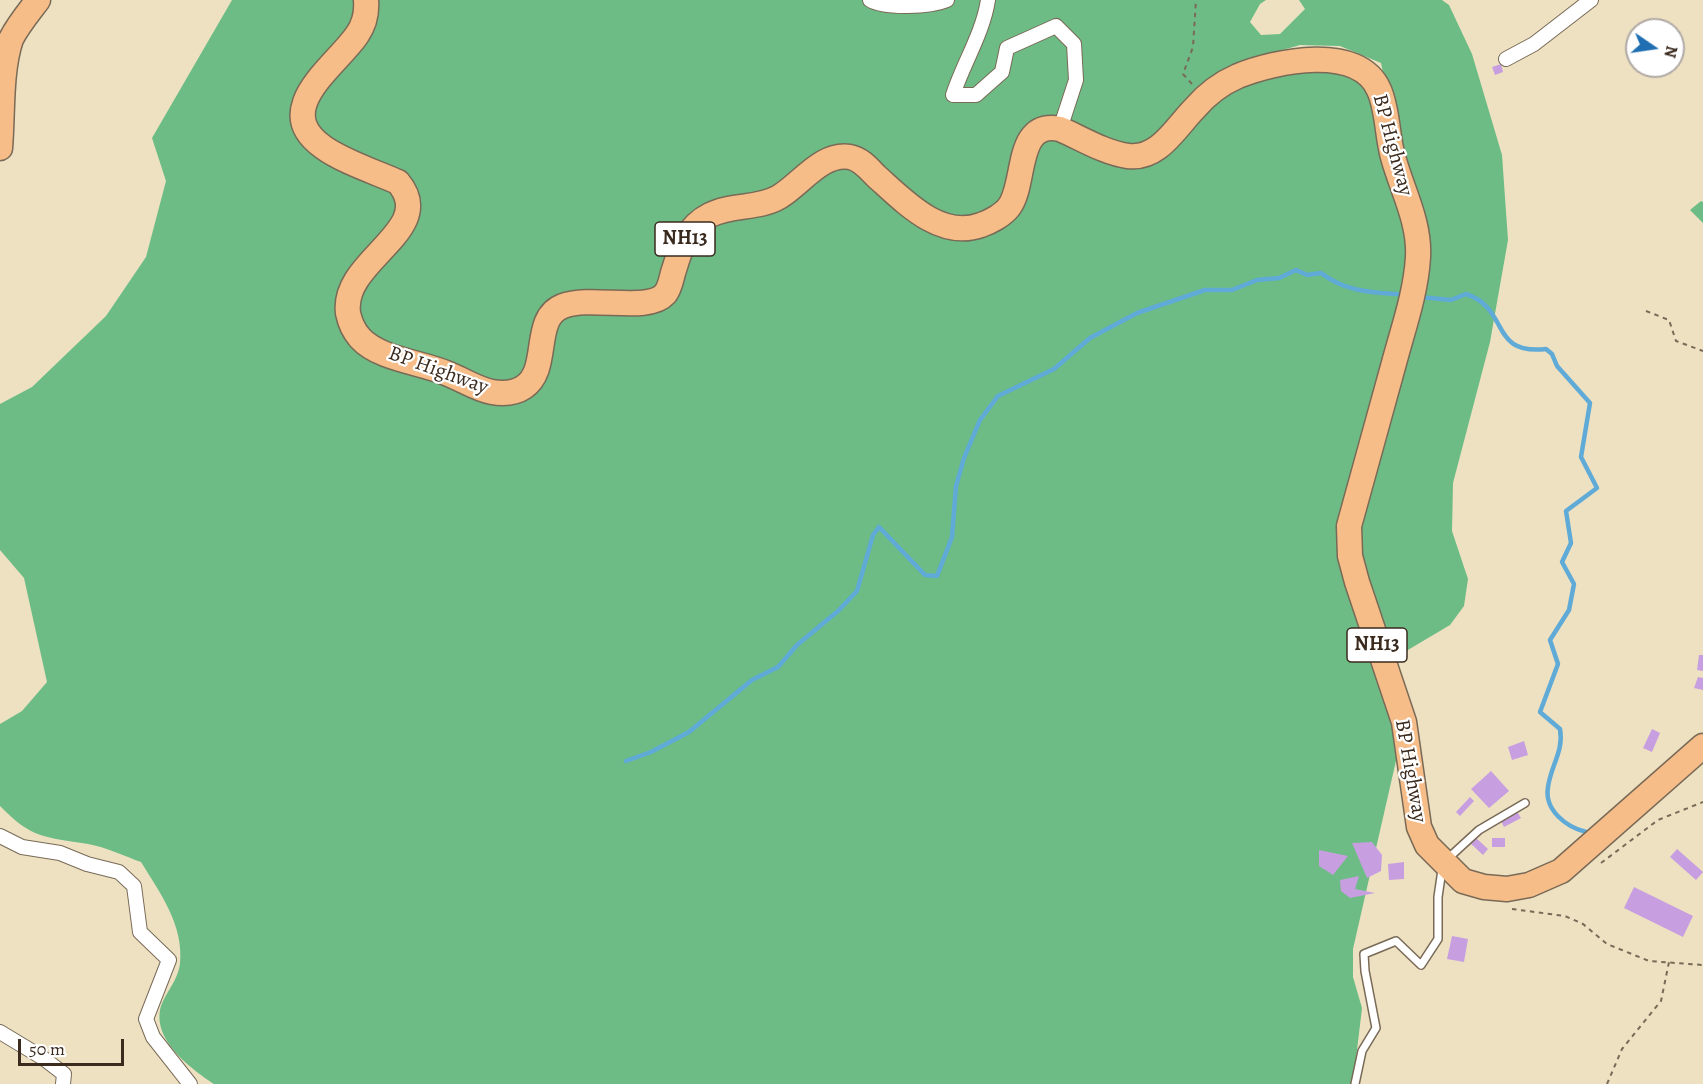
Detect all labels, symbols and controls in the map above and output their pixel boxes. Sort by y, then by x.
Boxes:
north arrow [1625,18,1685,78]
text: N [1659,43,1683,60]
street label: BP Highway [1366,91,1418,199]
road number: NH13 [655,222,715,256]
street label: BP Highway [385,341,491,401]
road number: NH13 [1347,628,1407,662]
street label: BP Highway [1389,717,1431,825]
scale bar [21,1027,128,1065]
text: 50 m [29,1037,65,1061]

